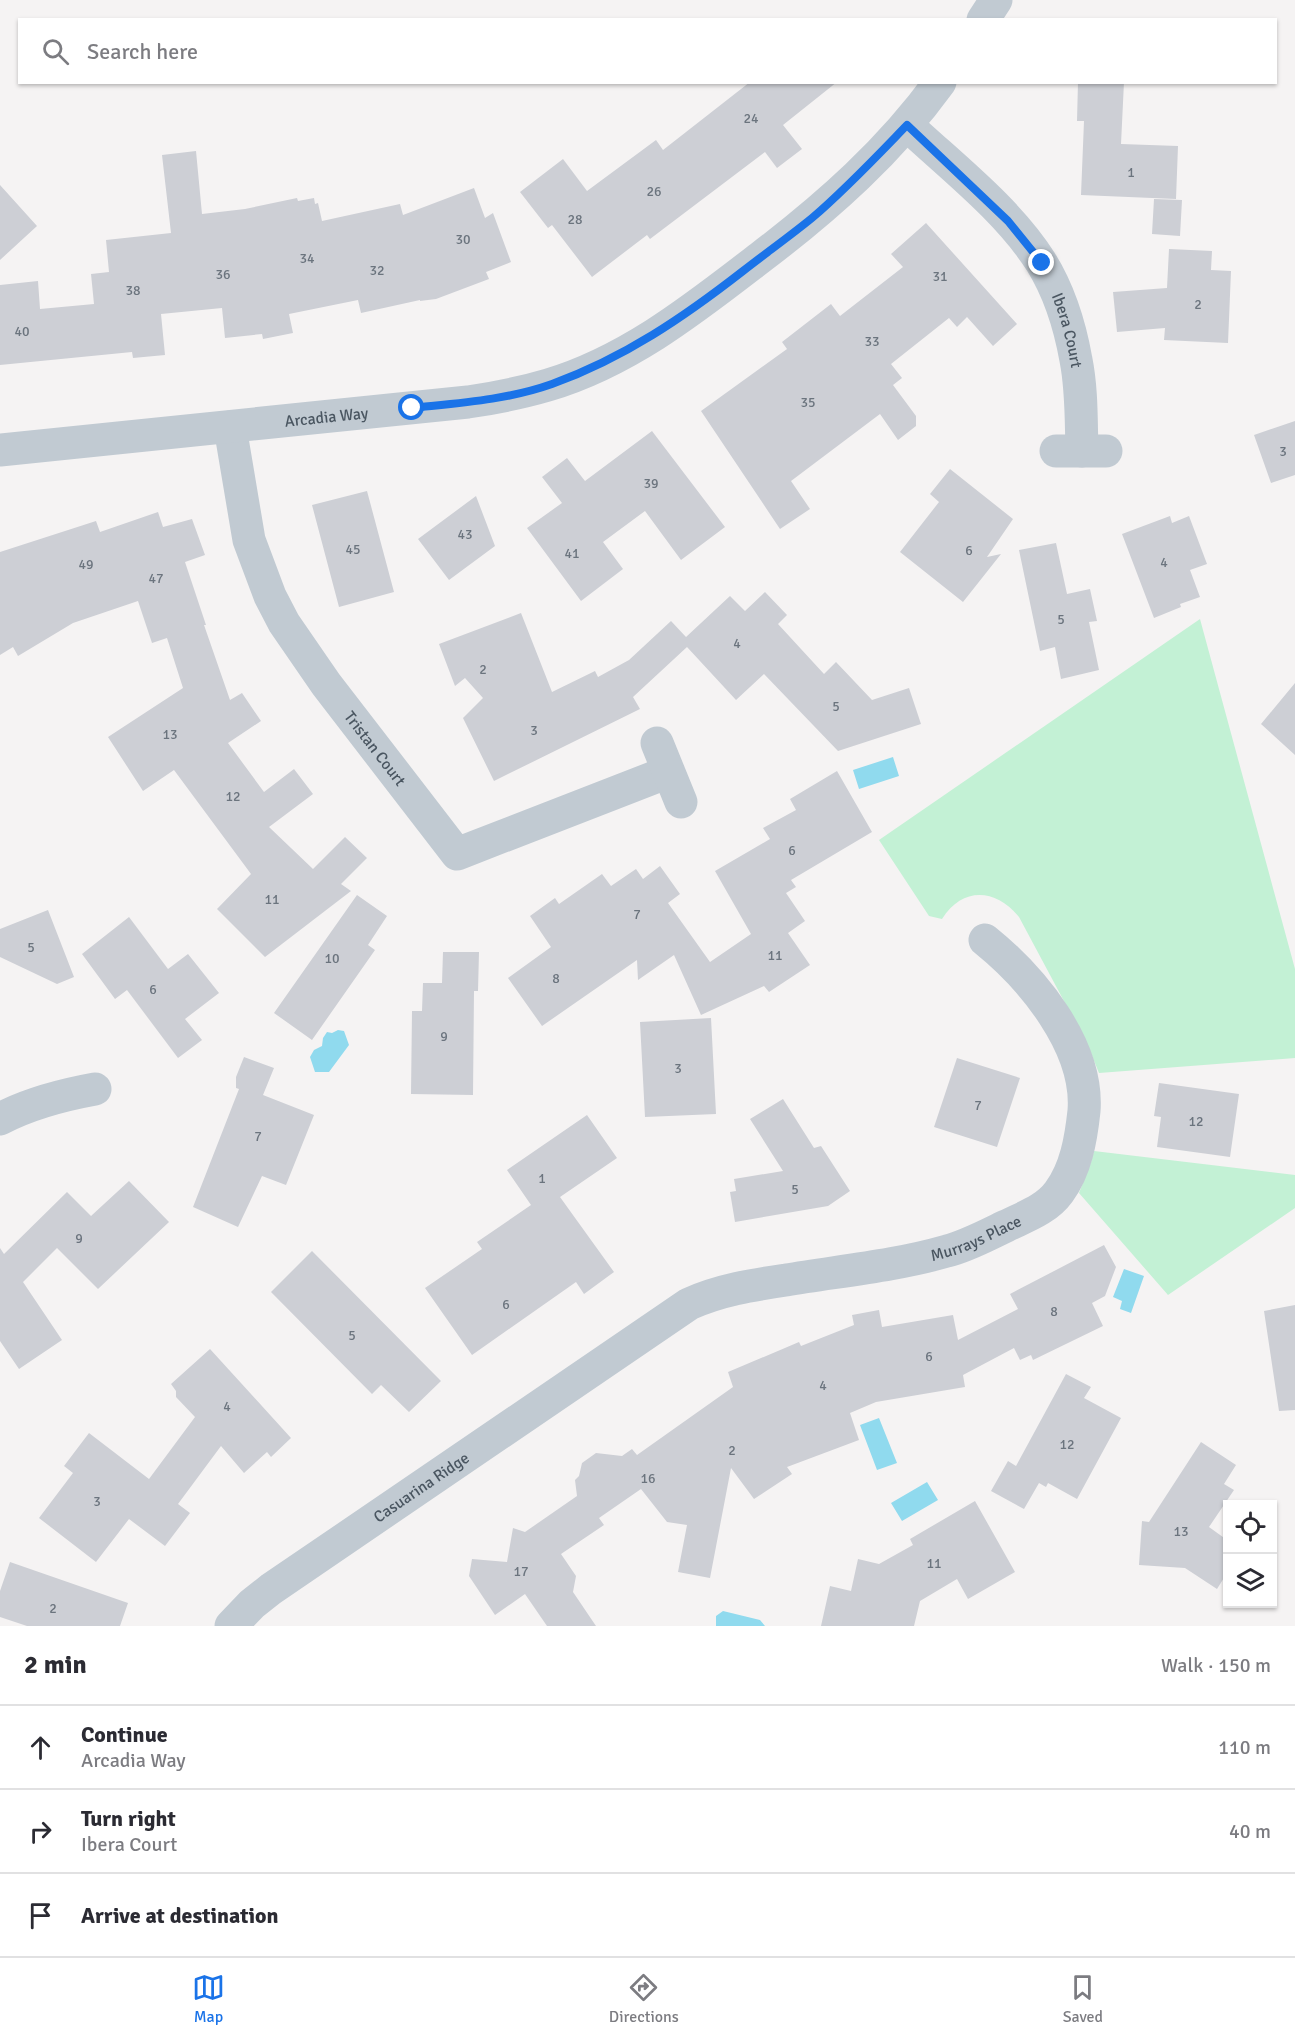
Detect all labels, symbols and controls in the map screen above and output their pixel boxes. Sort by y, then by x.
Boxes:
search box [18,18,1277,84]
icon: search [39,35,72,68]
text: Search here [87,38,198,65]
house number: 24 [743,110,759,127]
house number: 1 [1127,164,1135,181]
house number: 26 [646,183,662,200]
house number: 28 [567,211,583,228]
house number: 30 [455,231,471,248]
route end [1028,249,1054,275]
house number: 34 [299,250,315,267]
house number: 32 [369,262,385,279]
house number: 36 [215,266,231,283]
house number: 31 [932,268,948,285]
house number: 38 [125,282,141,299]
street label: Ibera Court [1047,290,1086,370]
house number: 2 [1194,296,1202,313]
house number: 40 [14,323,30,340]
house number: 33 [864,333,880,350]
route start [398,394,424,420]
house number: 35 [800,394,816,411]
street label: Arcadia Way [284,403,370,432]
house number: 3 [1279,443,1287,460]
house number: 39 [643,475,659,492]
house number: 43 [457,526,473,543]
house number: 45 [345,541,361,558]
house number: 6 [965,542,973,559]
house number: 41 [564,545,580,562]
house number: 4 [1160,554,1168,571]
house number: 49 [78,556,94,573]
house number: 47 [148,570,164,587]
house number: 5 [1057,611,1065,628]
house number: 4 [733,635,741,652]
house number: 2 [479,661,487,678]
house number: 5 [832,698,840,715]
street label: Tristan Court [340,707,410,791]
house number: 3 [530,722,538,739]
house number: 13 [162,726,178,743]
house number: 12 [225,788,241,805]
house number: 6 [788,842,796,859]
house number: 11 [264,891,280,908]
house number: 7 [633,906,641,923]
house number: 5 [27,939,35,956]
house number: 11 [767,947,783,964]
house number: 10 [324,950,340,967]
house number: 8 [552,970,560,987]
house number: 6 [149,981,157,998]
house number: 9 [440,1028,448,1045]
house number: 3 [674,1060,682,1077]
house number: 7 [974,1097,982,1114]
house number: 12 [1188,1113,1204,1130]
house number: 7 [254,1128,262,1145]
house number: 1 [538,1170,546,1187]
house number: 5 [791,1181,799,1198]
street label: Murrays Place [928,1211,1025,1266]
house number: 9 [75,1230,83,1247]
house number: 6 [502,1296,510,1313]
house number: 8 [1050,1303,1058,1320]
house number: 5 [348,1327,356,1344]
house number: 6 [925,1348,933,1365]
house number: 4 [819,1377,827,1394]
house number: 4 [223,1398,231,1415]
house number: 12 [1059,1436,1075,1453]
house number: 2 [728,1442,736,1459]
street label: Casuarina Ridge [370,1448,473,1527]
house number: 16 [640,1470,656,1487]
house number: 3 [93,1493,101,1510]
map controls [1223,1500,1277,1608]
button: locate [1223,1500,1277,1554]
house number: 13 [1173,1523,1189,1540]
button: layers [1223,1554,1277,1608]
house number: 11 [926,1555,942,1572]
house number: 17 [513,1563,529,1580]
house number: 2 [49,1600,57,1617]
text: 2 min [24,1649,87,1681]
text: Walk · 150 m [1161,1653,1271,1678]
text: Continue [81,1721,168,1748]
icon: ahead [24,1731,57,1764]
text: 110 m [1218,1735,1271,1760]
text: Arcadia Way [81,1748,186,1773]
text: Turn right [81,1805,176,1832]
icon: right [24,1815,57,1848]
text: 40 m [1229,1819,1271,1844]
text: Ibera Court [81,1832,177,1857]
icon: arrive [24,1899,57,1932]
text: Arrive at destination [81,1902,278,1929]
tab: Map [192,1971,225,2027]
tab: Directions [609,1971,679,2027]
tab: Saved [1063,1971,1103,2027]

